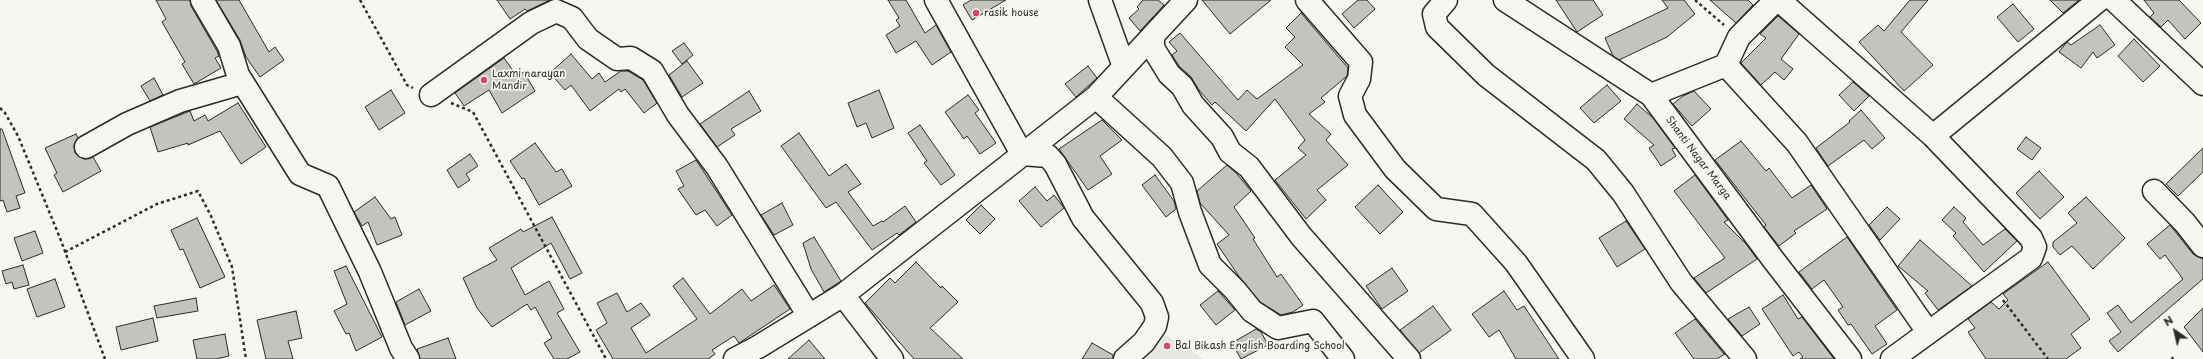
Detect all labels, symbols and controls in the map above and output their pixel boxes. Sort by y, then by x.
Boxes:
place label: rasik house [984,7,1039,19]
marker: rasik house [971,8,981,18]
place label: Laxmi narayan Mandir [492,68,565,92]
marker: Laxmi narayan Mandir [479,75,489,85]
street label: Shanti Nagar Marga [1663,114,1733,202]
north arrow [2155,311,2195,351]
text: N [2160,311,2176,330]
place label: Bal Bikash English Boarding School [1175,340,1345,352]
marker: Bal Bikash English Boarding School [1162,341,1172,351]

